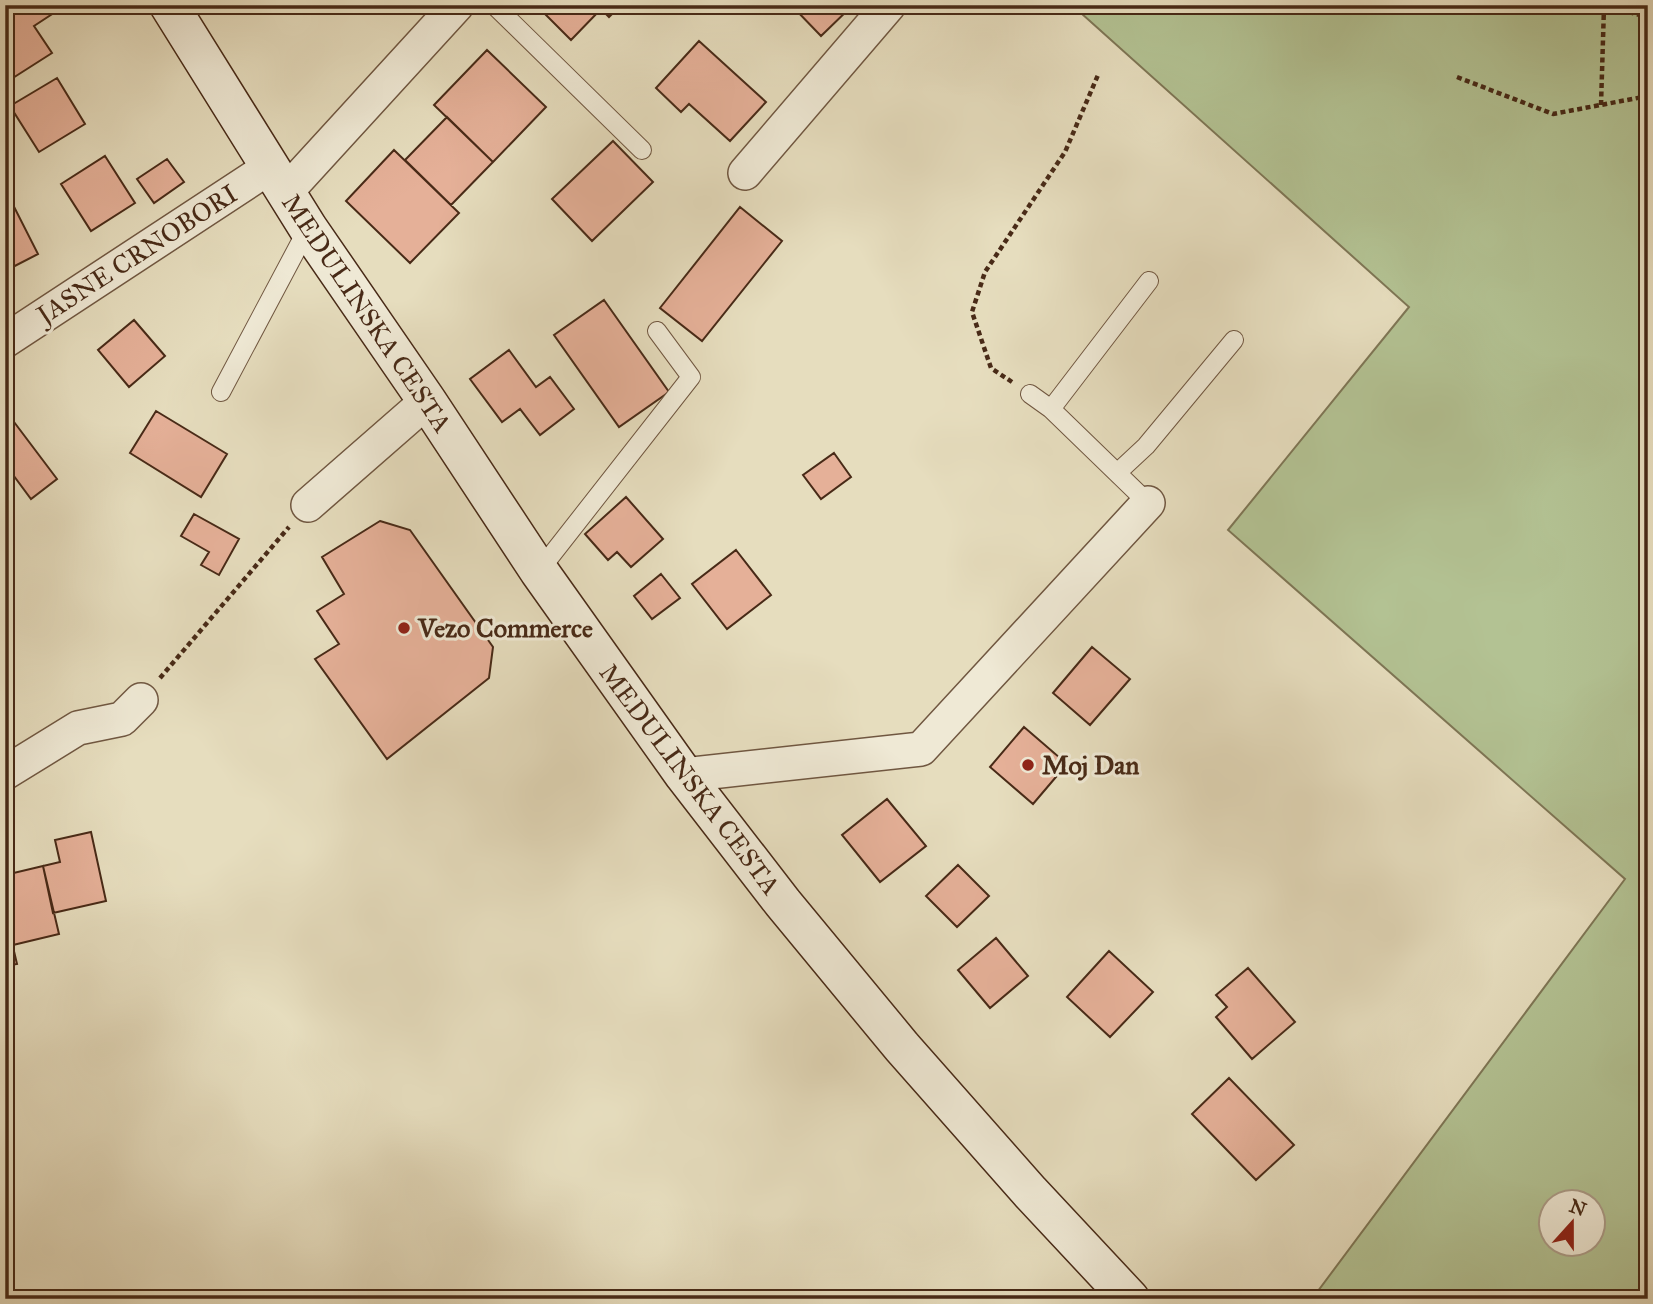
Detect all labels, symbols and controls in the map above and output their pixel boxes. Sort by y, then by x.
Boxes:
street label: JASNE CRNOBORI [28,177,243,332]
street label: MEDULINSKA CESTA [275,188,459,439]
place label: Vezo Commerce [417,612,593,644]
marker: Vezo Commerce [396,620,412,636]
street label: MEDULINSKA CESTA [593,657,788,901]
place label: Moj Dan [1042,749,1139,781]
marker: Moj Dan [1020,757,1036,773]
north arrow [1538,1188,1608,1258]
text: N [1566,1194,1590,1221]

